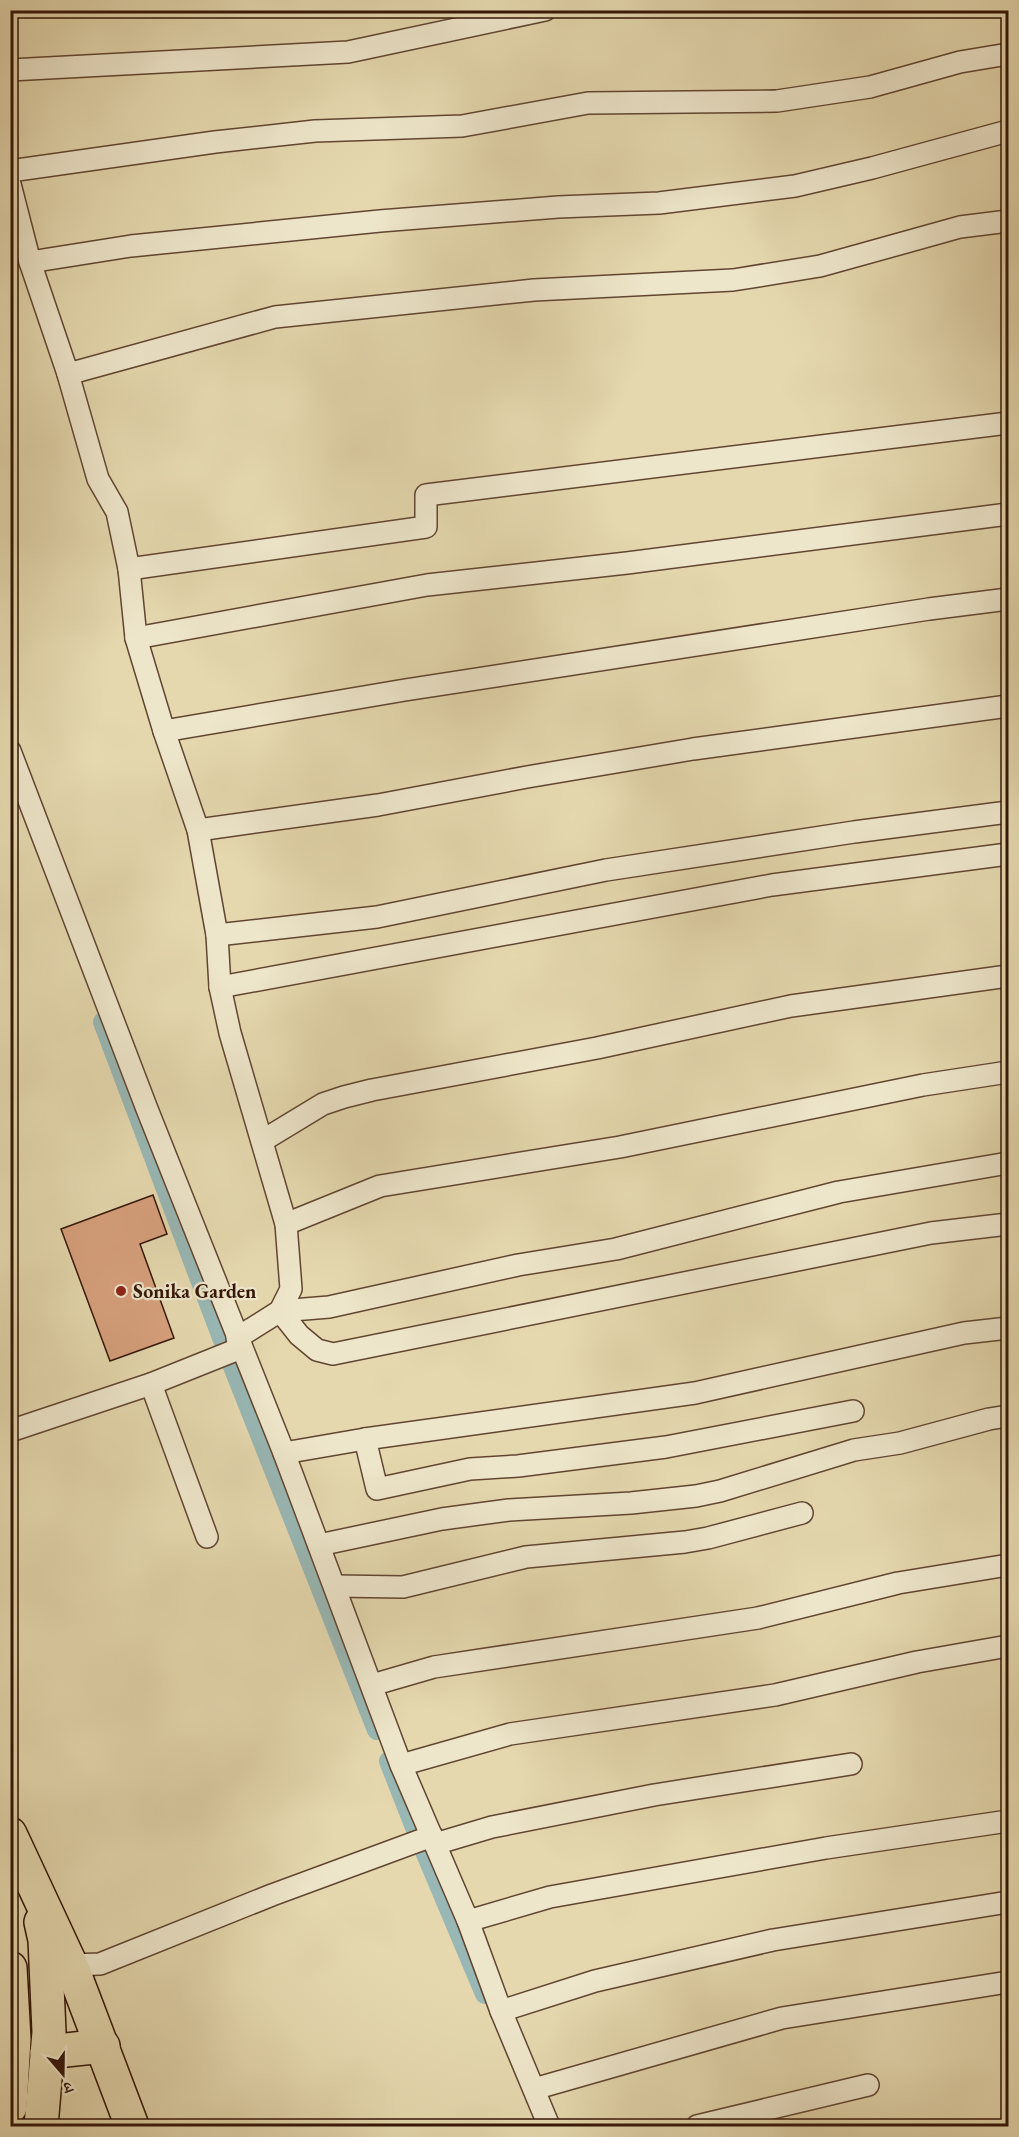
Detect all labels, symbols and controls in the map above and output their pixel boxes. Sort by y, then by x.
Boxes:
place label: Sonika Garden [133,1278,256,1304]
marker: Sonika Garden [114,1284,128,1298]
north arrow [33,2044,93,2104]
text: उ [59,2076,76,2100]

